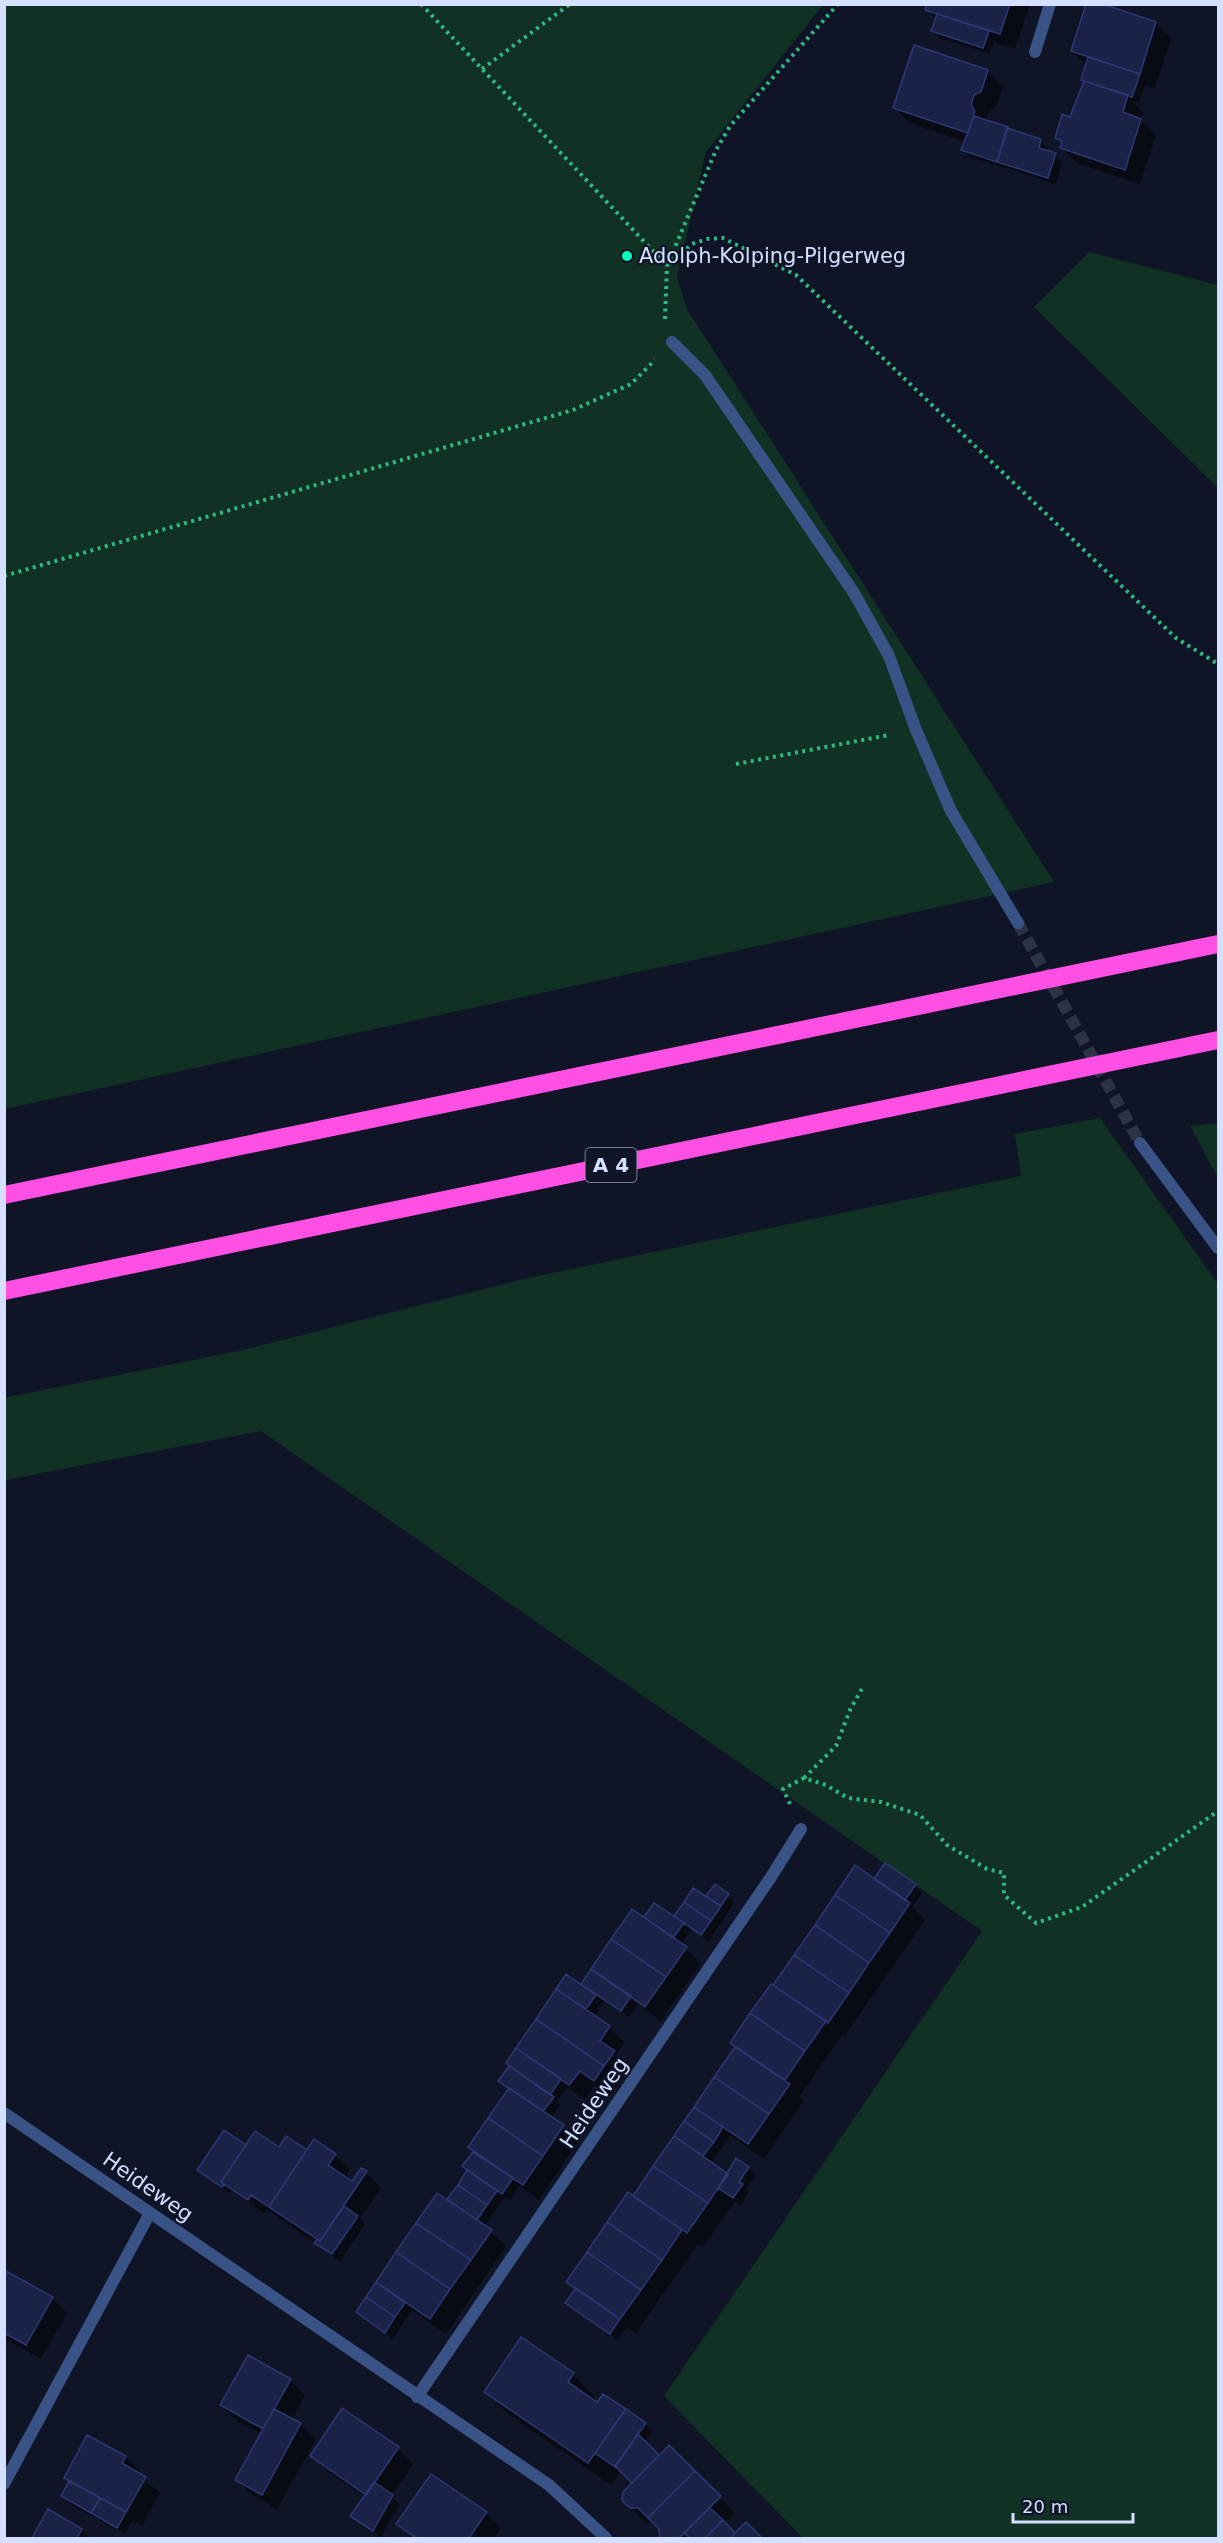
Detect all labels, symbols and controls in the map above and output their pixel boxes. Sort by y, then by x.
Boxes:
place label: Adolph-Kolping-Pilgerweg [639,244,906,268]
marker: Adolph-Kolping-Pilgerweg [620,249,634,263]
road number: A 4 [586,1148,636,1182]
street label: Heideweg [555,2053,633,2153]
street label: Heideweg [98,2147,198,2227]
scale bar [1013,2486,1133,2524]
text: 20 m [1022,2496,1068,2517]

